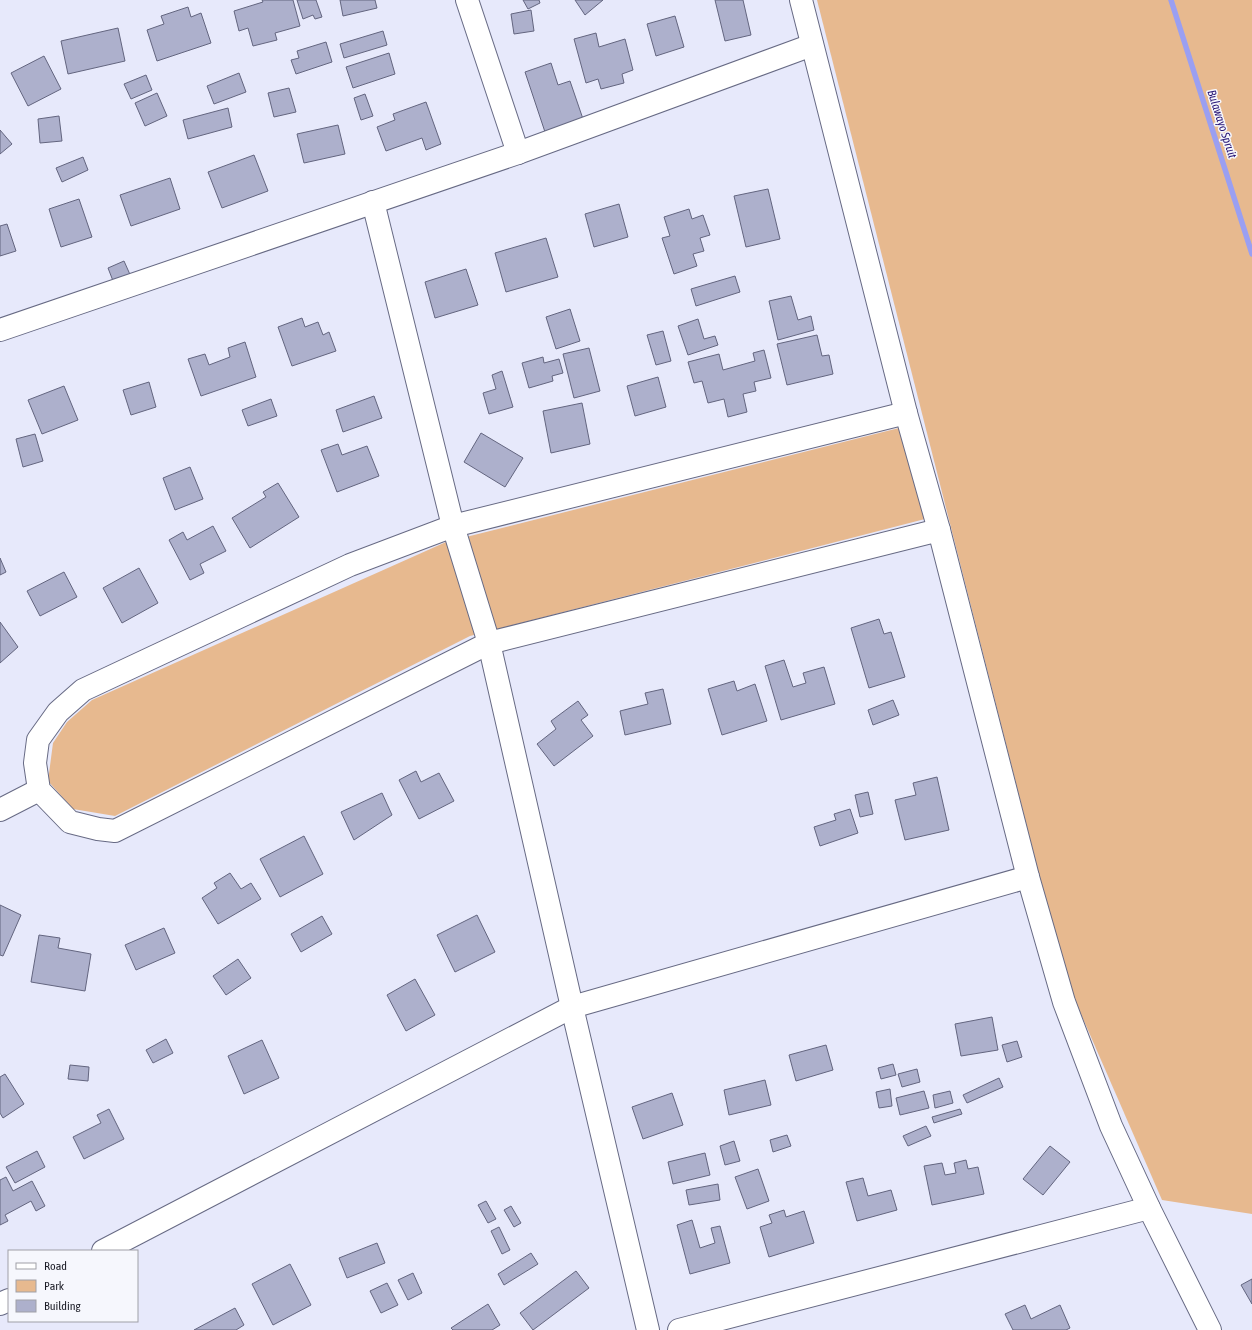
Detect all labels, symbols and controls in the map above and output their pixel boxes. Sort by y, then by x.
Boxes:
water label: Bulawayo Spruit [1204,88,1240,160]
legend [8,1250,138,1322]
text: Road [44,1259,67,1273]
text: Park [44,1279,65,1293]
text: Building [44,1299,82,1313]

